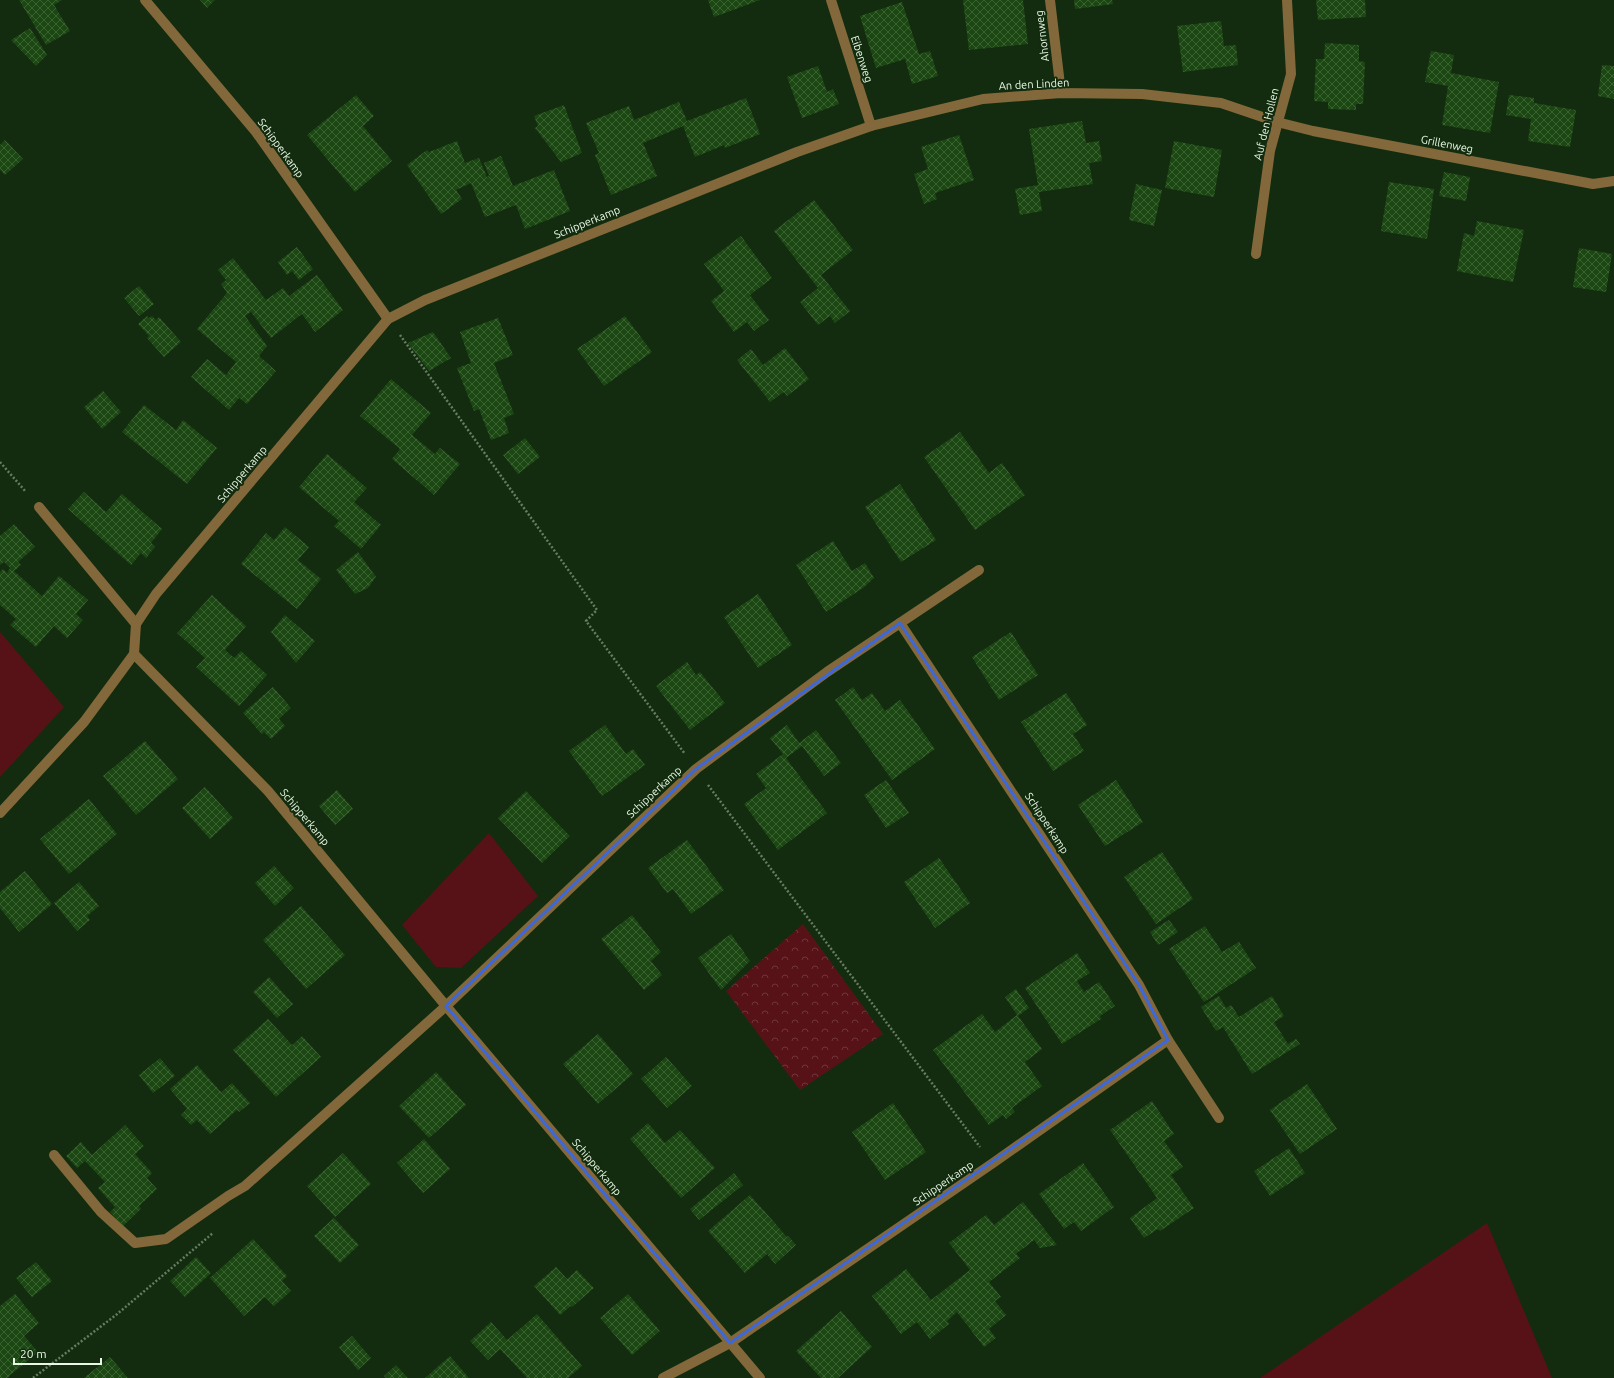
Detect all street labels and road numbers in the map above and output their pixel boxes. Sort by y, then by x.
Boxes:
street label: Ahornweg [1033,10,1051,62]
street label: Eibenweg [849,34,875,84]
street label: An den Linden [998,76,1070,92]
street label: Auf den Hollen [1251,87,1281,161]
street label: Schipperkamp [256,116,306,180]
street label: Grillenweg [1420,133,1474,155]
street label: Schipperkamp [552,203,622,241]
street label: Schipperkamp [215,443,269,505]
street label: Schipperkamp [624,764,684,820]
street label: Schipperkamp [278,786,332,848]
street label: Schipperkamp [1023,790,1071,856]
street label: Schipperkamp [570,1136,624,1198]
street label: Schipperkamp [911,1158,975,1208]

